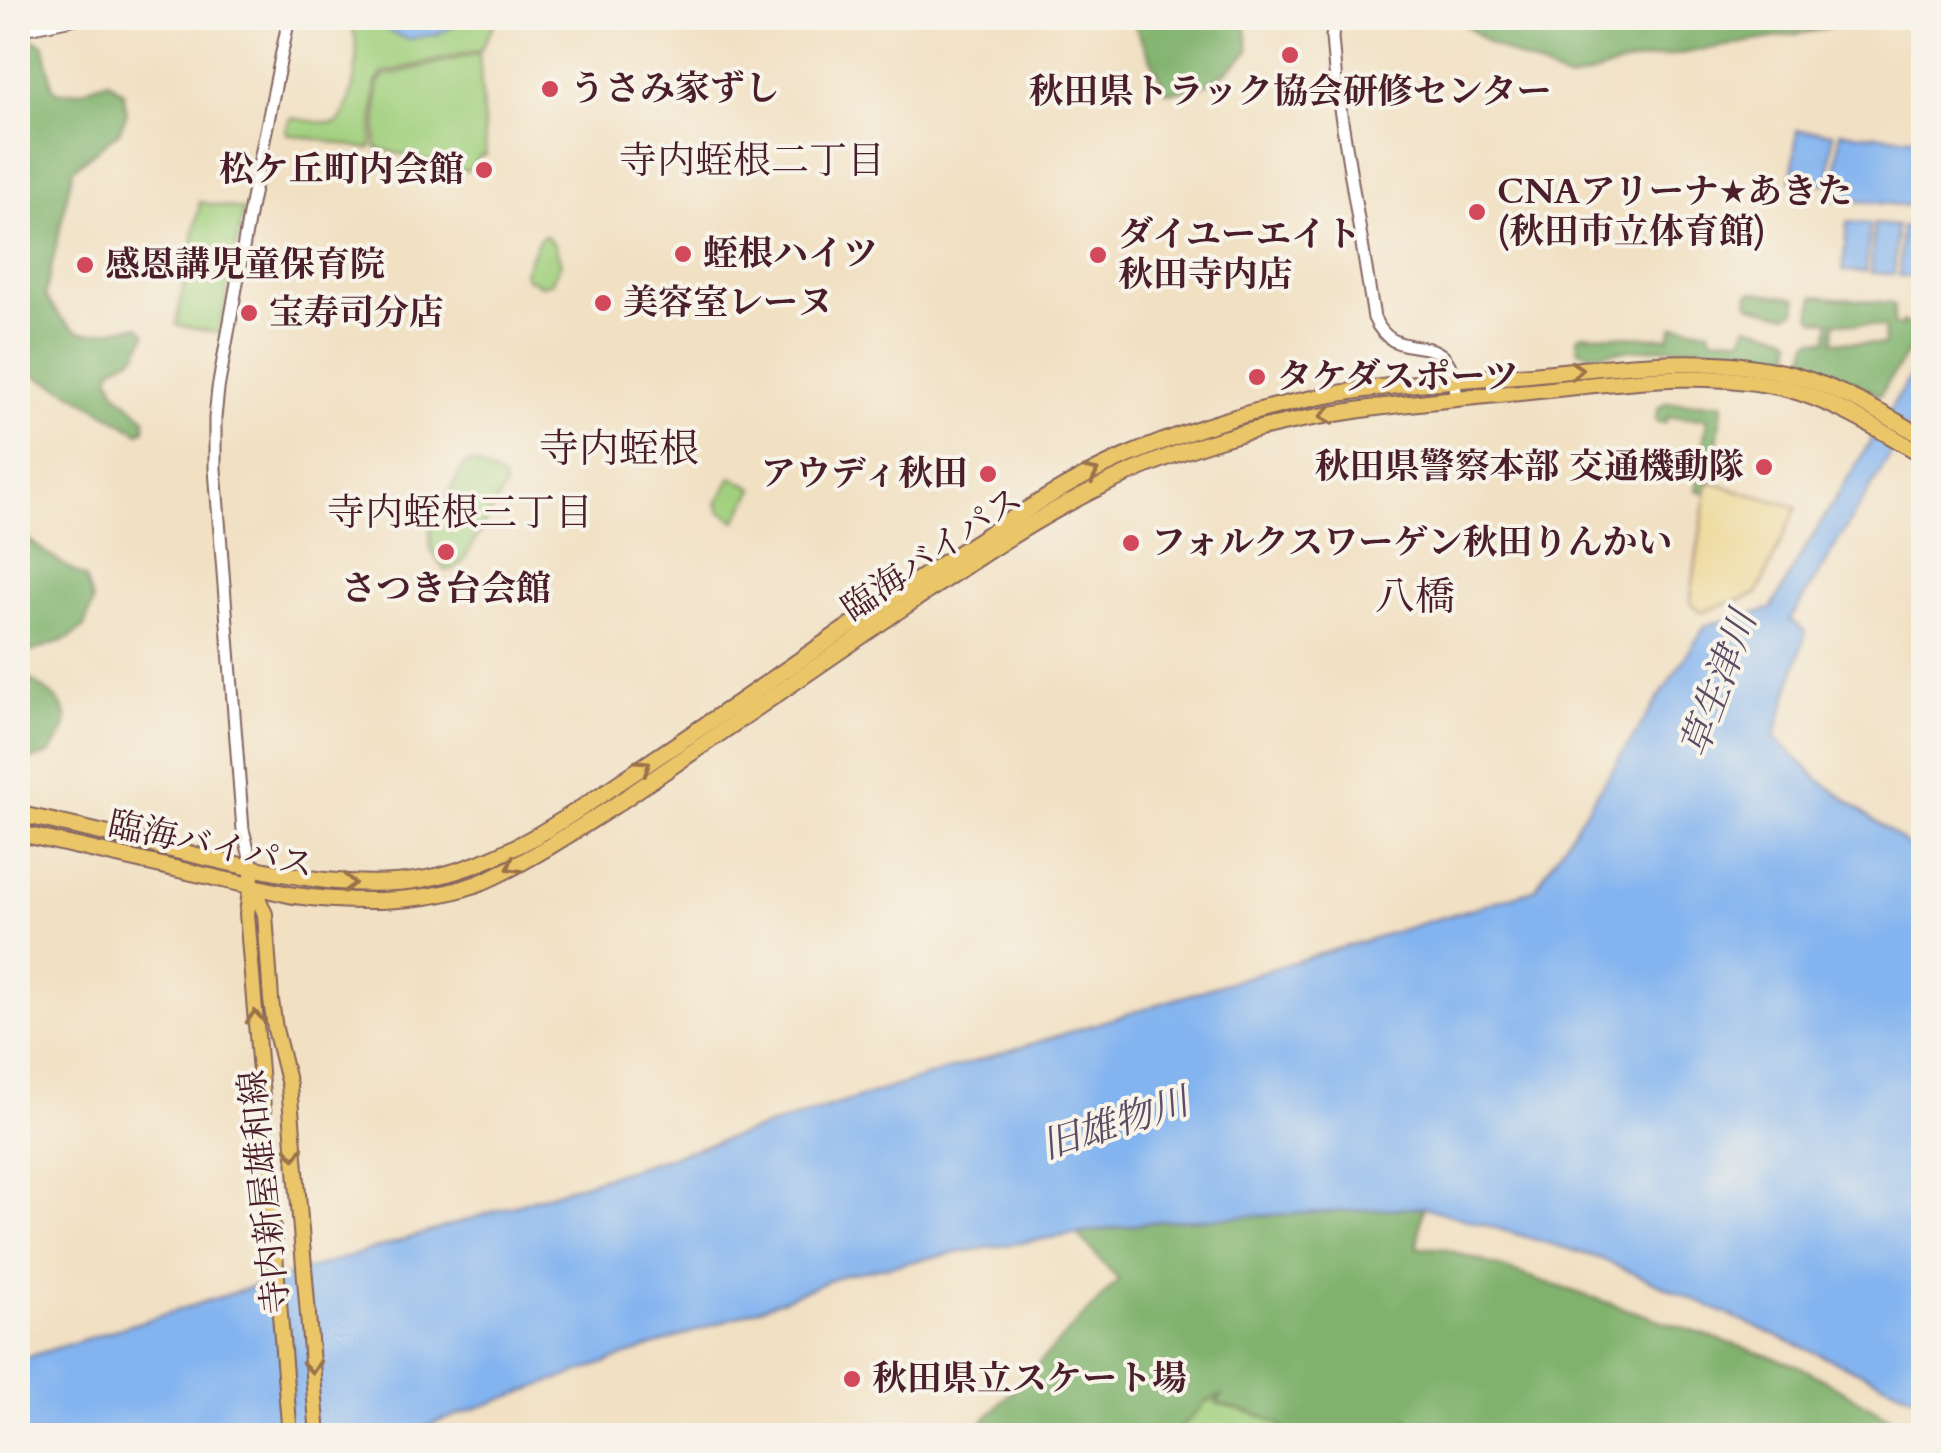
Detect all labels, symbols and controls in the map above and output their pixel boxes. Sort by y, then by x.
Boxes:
marker: 秋田県トラック協会研修センター [1279,44,1301,66]
place label: うさみ家ずし [570,65,780,113]
place label: 秋田県トラック協会研修センター [1029,68,1551,116]
marker: うさみ家ずし [539,78,561,100]
district label: 寺内蛭根二丁目 [619,135,885,187]
place label: 松ケ丘町内会館 [219,146,464,194]
marker: 松ケ丘町内会館 [473,159,495,181]
place label: CNAアリーナ★あきた (秋田市立体育館) [1497,168,1852,256]
marker: CNAアリーナ★あきた (秋田市立体育館) [1466,201,1488,223]
place label: ダイユーエイト 秋田寺内店 [1118,211,1361,299]
place label: 蛭根ハイツ [703,230,878,278]
place label: 感恩講児童保育院 [105,241,385,289]
marker: 蛭根ハイツ [672,243,694,265]
marker: ダイユーエイト 秋田寺内店 [1087,244,1109,266]
marker: 感恩講児童保育院 [74,254,96,276]
place label: 美容室レーヌ [623,279,833,327]
place label: 宝寿司分店 [269,289,444,337]
marker: 美容室レーヌ [592,292,614,314]
marker: 宝寿司分店 [238,302,260,324]
place label: タケダスポーツ [1277,353,1519,401]
one-way arrow [1570,360,1586,382]
marker: タケダスポーツ [1246,366,1268,388]
one-way arrow [1318,405,1334,426]
district label: 寺内蛭根 [539,422,699,477]
place label: 秋田県警察本部 交通機動隊 [1315,443,1744,491]
place label: アウディ秋田 [761,450,968,498]
marker: 秋田県警察本部 交通機動隊 [1753,456,1775,478]
marker: アウディ秋田 [977,463,999,485]
one-way arrow [1081,466,1099,485]
street label: 臨海バイパス [832,476,1032,632]
district label: 寺内蛭根三丁目 [327,487,593,539]
place label: フォルクスワーゲン秋田りんかい [1151,519,1673,567]
marker: フォルクスワーゲン秋田りんかい [1120,532,1142,554]
marker: さつき台会館 [435,541,457,563]
place label: さつき台会館 [341,565,551,613]
district label: 八橋 [1375,570,1455,625]
water label: 草生津川 [1669,600,1771,764]
one-way arrow [633,760,652,778]
street label: 臨海バイパス [104,800,318,890]
one-way arrow [506,854,524,874]
one-way arrow [342,873,358,894]
one-way arrow [245,1008,266,1024]
street label: 寺内新屋雄和線 [228,1068,302,1316]
water label: 旧雄物川 [1035,1075,1199,1172]
one-way arrow [283,1145,305,1161]
place label: 秋田県立スケート場 [872,1355,1187,1403]
one-way arrow [300,1360,322,1376]
marker: 秋田県立スケート場 [841,1368,863,1390]

